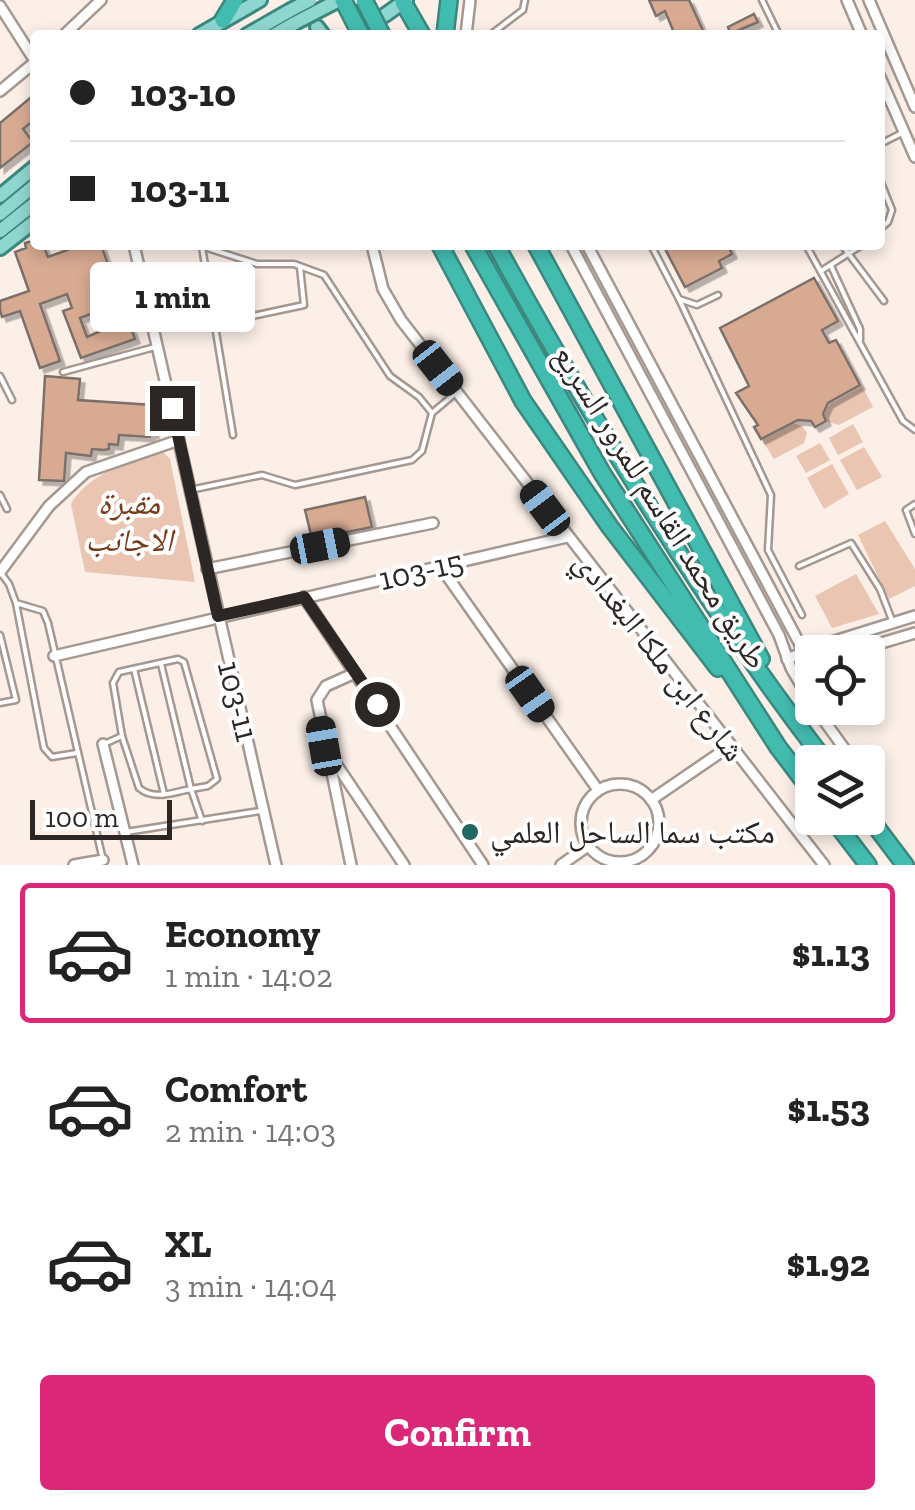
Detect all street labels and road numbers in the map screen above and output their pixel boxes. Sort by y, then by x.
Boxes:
street label: طريق محمد القاسم للمرور السريع [544,338,776,677]
street label: 103-15 [375,542,467,598]
street label: شارع ابن ملكا البغدادي [561,544,754,772]
street label: 103-11 [210,657,266,745]

